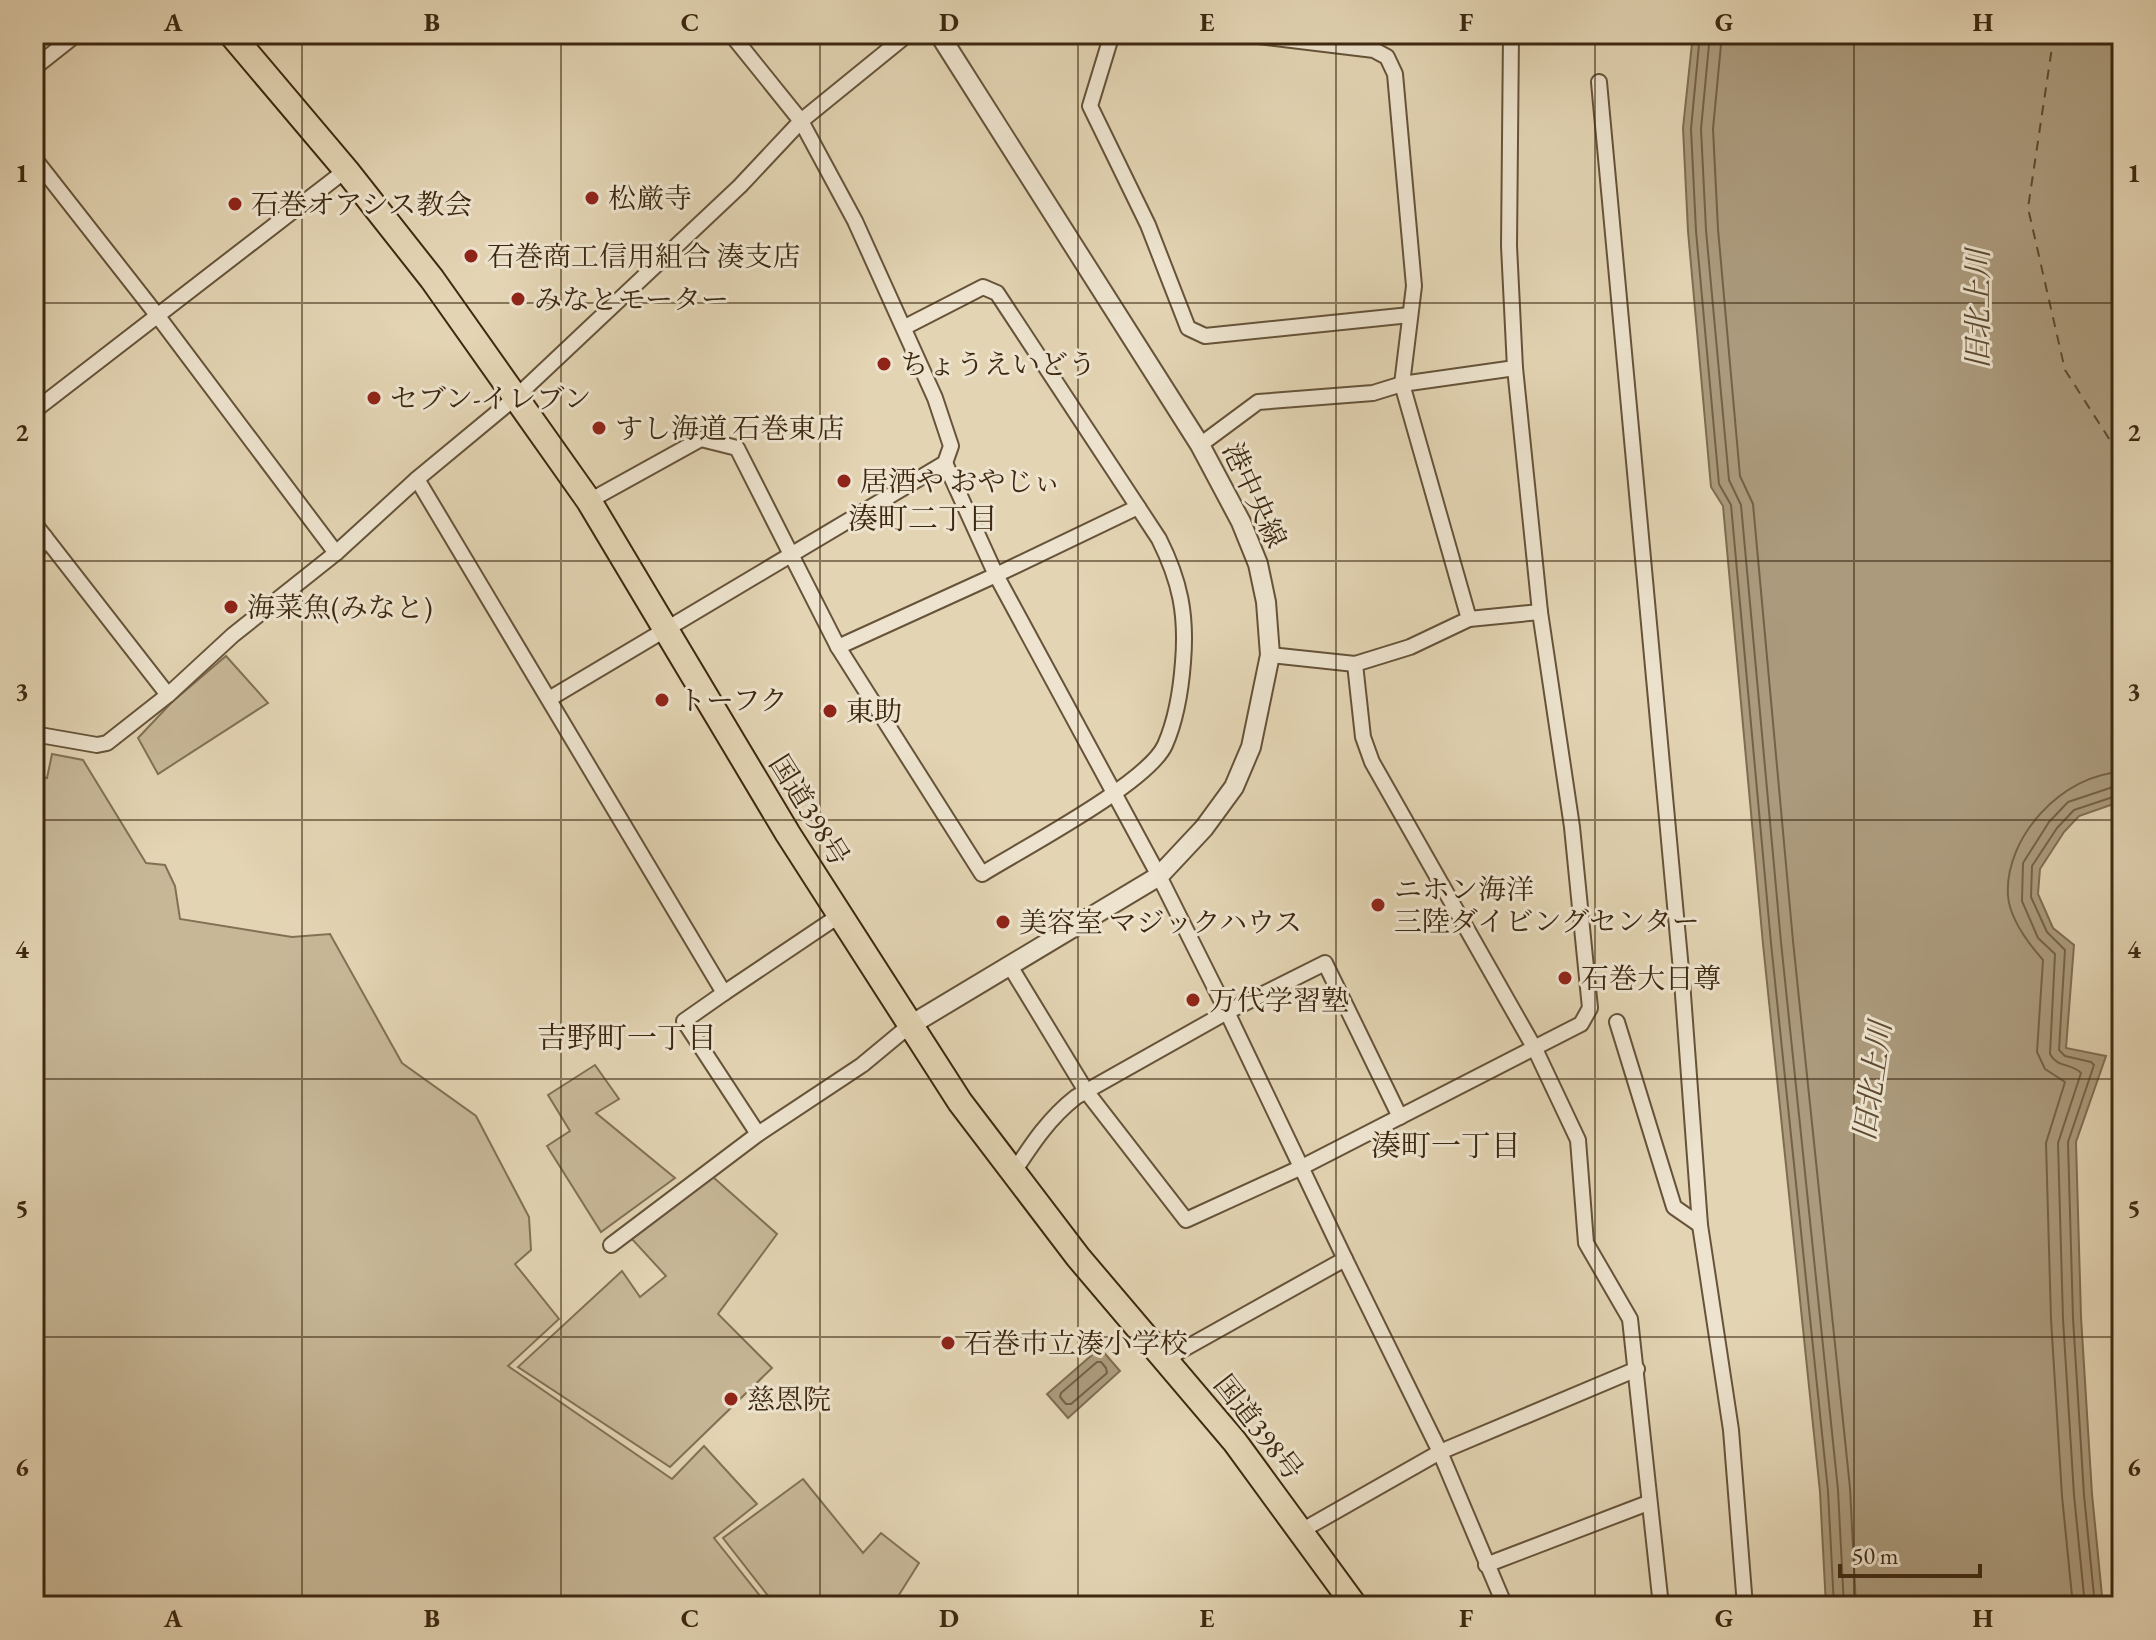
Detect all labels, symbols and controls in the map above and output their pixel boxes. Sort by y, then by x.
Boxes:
text: A [163,5,183,39]
text: B [424,5,440,39]
text: C [681,5,699,39]
text: D [939,5,959,39]
text: E [1200,5,1215,39]
text: F [1459,5,1473,39]
text: G [1715,5,1734,39]
text: H [1973,5,1994,39]
text: 1 [15,156,29,190]
text: 1 [2127,156,2141,190]
place label: 松厳寺 [608,180,692,216]
place label: 石巻オアシス教会 [251,186,472,222]
marker: 松厳寺 [583,189,601,207]
marker: 石巻オアシス教会 [226,195,244,213]
place label: 石巻商工信用組合 湊支店 [487,238,801,274]
water label: 旧北上川 [1958,246,1997,369]
marker: 石巻商工信用組合 湊支店 [462,247,480,265]
place label: みなとモーター [534,281,729,317]
marker: みなとモーター [509,290,527,308]
place label: ちょうえいどう [900,346,1096,382]
marker: ちょうえいどう [875,355,893,373]
place label: セブン-イレブン [390,380,591,416]
marker: セブン-イレブン [365,389,383,407]
place label: すし海道 石巻東店 [615,410,845,446]
text: 2 [15,415,29,449]
text: 2 [2127,415,2141,449]
marker: すし海道 石巻東店 [590,419,608,437]
street label: 港中央線 [1215,437,1295,553]
place label: 居酒や おやじぃ [860,463,1061,499]
marker: 居酒や おやじぃ [835,472,853,490]
district label: 湊町二丁目 [848,499,998,538]
place label: 海菜魚(みなと) [247,589,433,625]
marker: 海菜魚(みなと) [222,598,240,616]
text: 3 [15,674,29,708]
text: 3 [2127,674,2141,708]
place label: トーフク [678,682,788,718]
marker: トーフク [653,691,671,709]
place label: 東助 [846,693,902,729]
marker: 東助 [821,702,839,720]
street label: 国道398号 [762,748,858,872]
place label: ニホン海洋 三陸ダイビングセンター [1394,871,1700,939]
marker: ニホン海洋 三陸ダイビングセンター [1369,896,1387,914]
place label: 美容室 マジックハウス [1019,904,1302,940]
marker: 美容室 マジックハウス [994,913,1012,931]
text: 4 [15,932,29,966]
text: 4 [2127,932,2141,966]
place label: 石巻大日尊 [1581,960,1721,996]
marker: 石巻大日尊 [1556,969,1574,987]
place label: 万代学習塾 [1209,982,1349,1018]
marker: 万代学習塾 [1184,991,1202,1009]
water label: 旧北上川 [1844,1016,1900,1143]
district label: 吉野町一丁目 [537,1018,717,1057]
district label: 湊町一丁目 [1371,1126,1521,1165]
text: 5 [15,1191,29,1225]
text: 5 [2127,1191,2141,1225]
place label: 石巻市立湊小学校 [964,1325,1188,1361]
marker: 石巻市立湊小学校 [939,1334,957,1352]
street label: 国道398号 [1207,1367,1311,1487]
place label: 慈恩院 [747,1381,831,1417]
marker: 慈恩院 [722,1390,740,1408]
text: 6 [15,1450,29,1484]
text: 6 [2127,1450,2141,1484]
scale bar [1840,1528,1980,1578]
text: 50 m [1852,1540,1899,1571]
text: A [163,1601,183,1635]
text: B [424,1601,440,1635]
text: C [681,1601,699,1635]
text: D [939,1601,959,1635]
text: E [1200,1601,1215,1635]
text: F [1459,1601,1473,1635]
text: G [1715,1601,1734,1635]
text: H [1973,1601,1994,1635]

